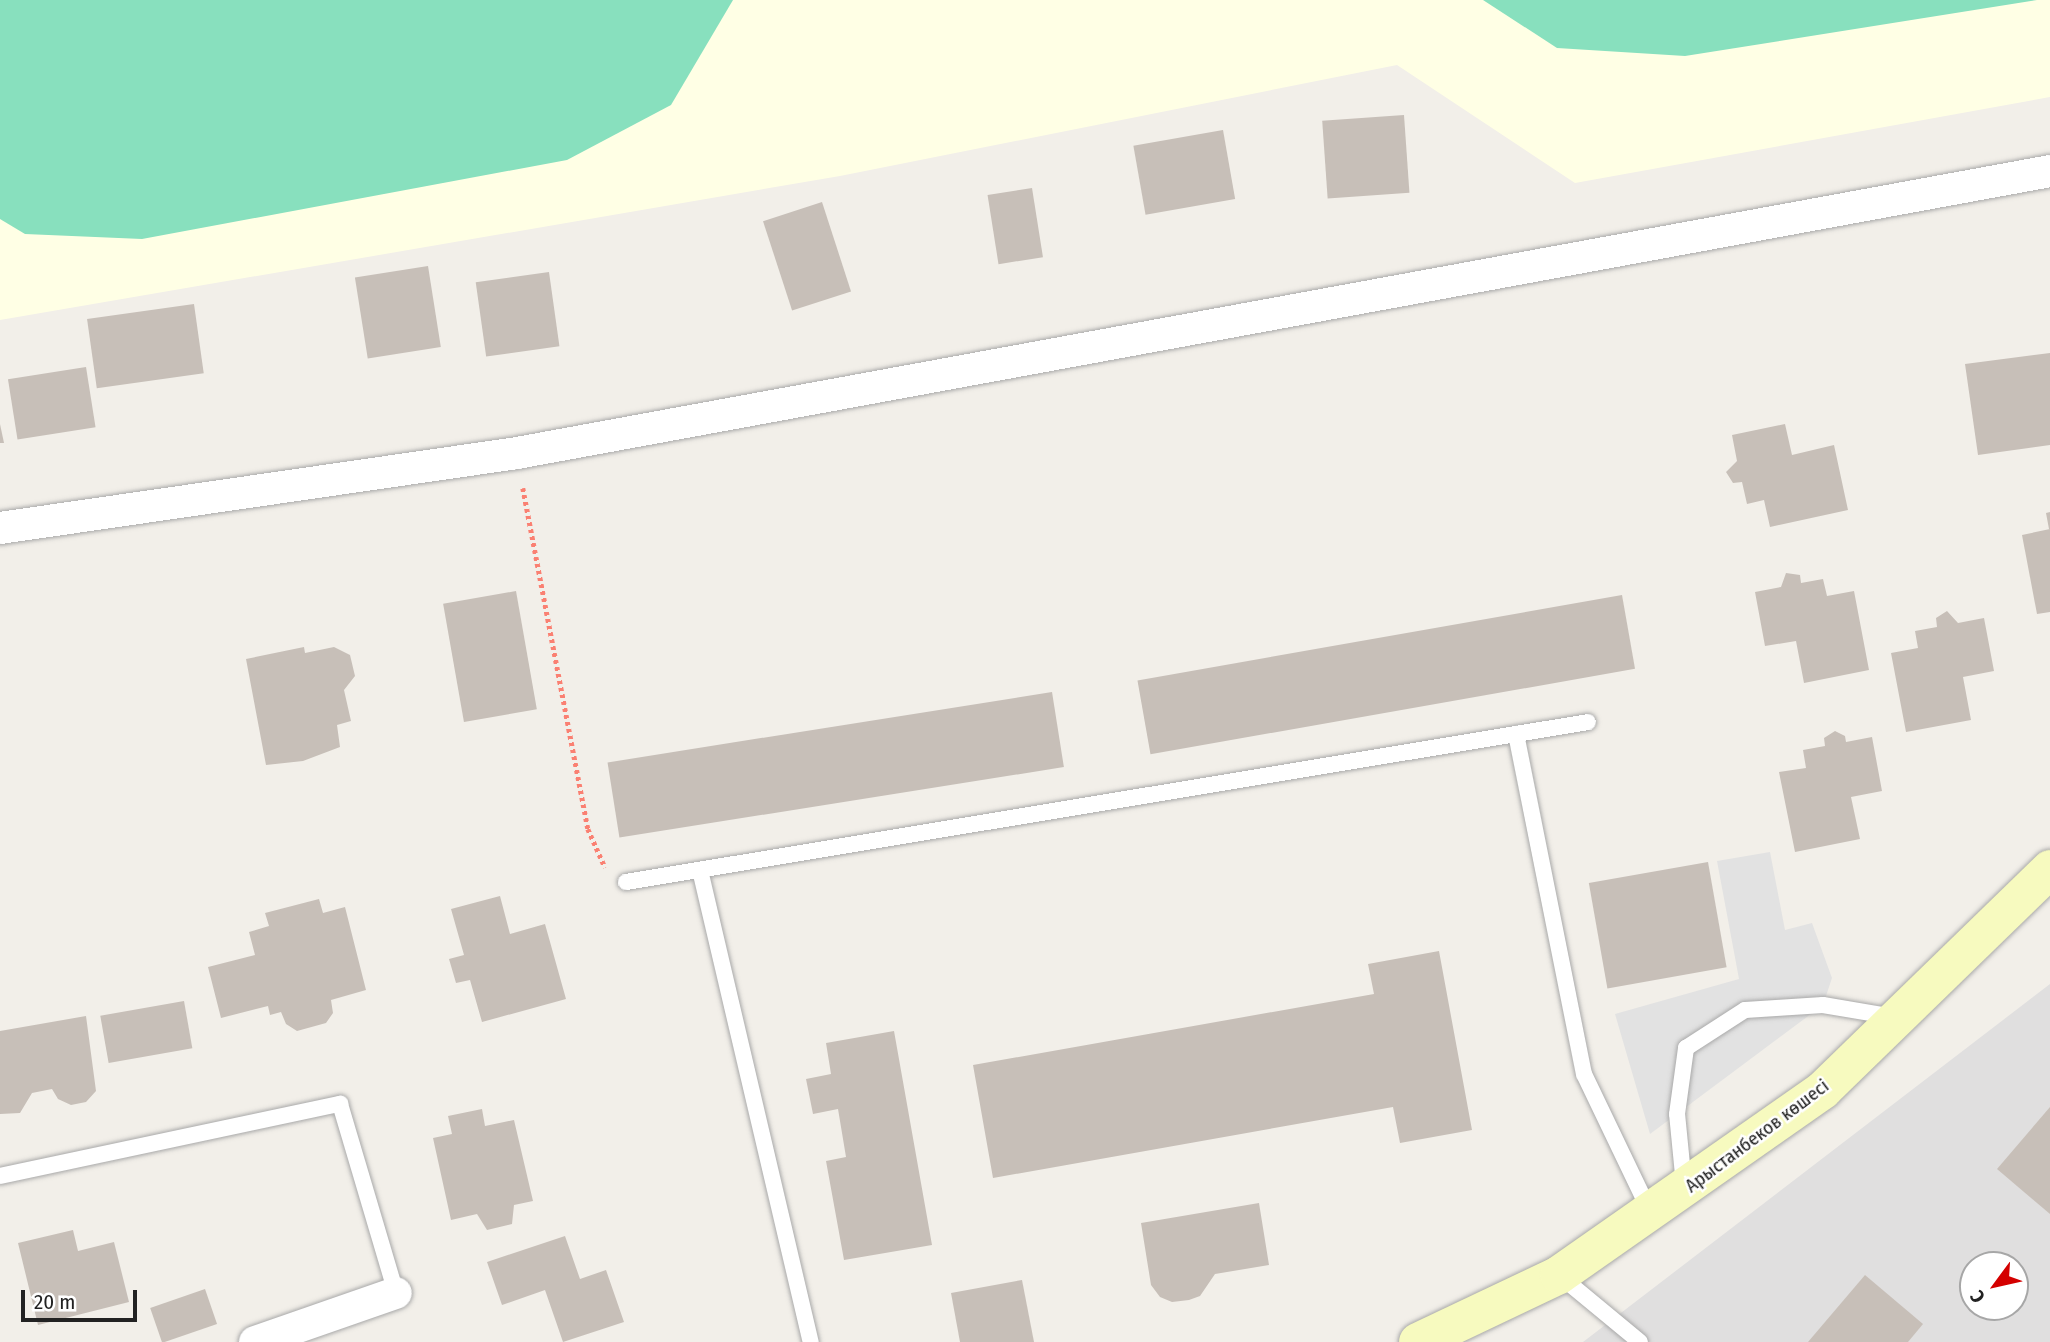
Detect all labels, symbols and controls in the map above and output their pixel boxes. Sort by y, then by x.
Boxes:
street label: Арыстанбеков көшесі [1681,1075,1833,1197]
north arrow [1959,1251,2029,1321]
scale bar [24,1276,140,1320]
text: С [1965,1286,1990,1307]
text: 20 m [34,1289,75,1315]

